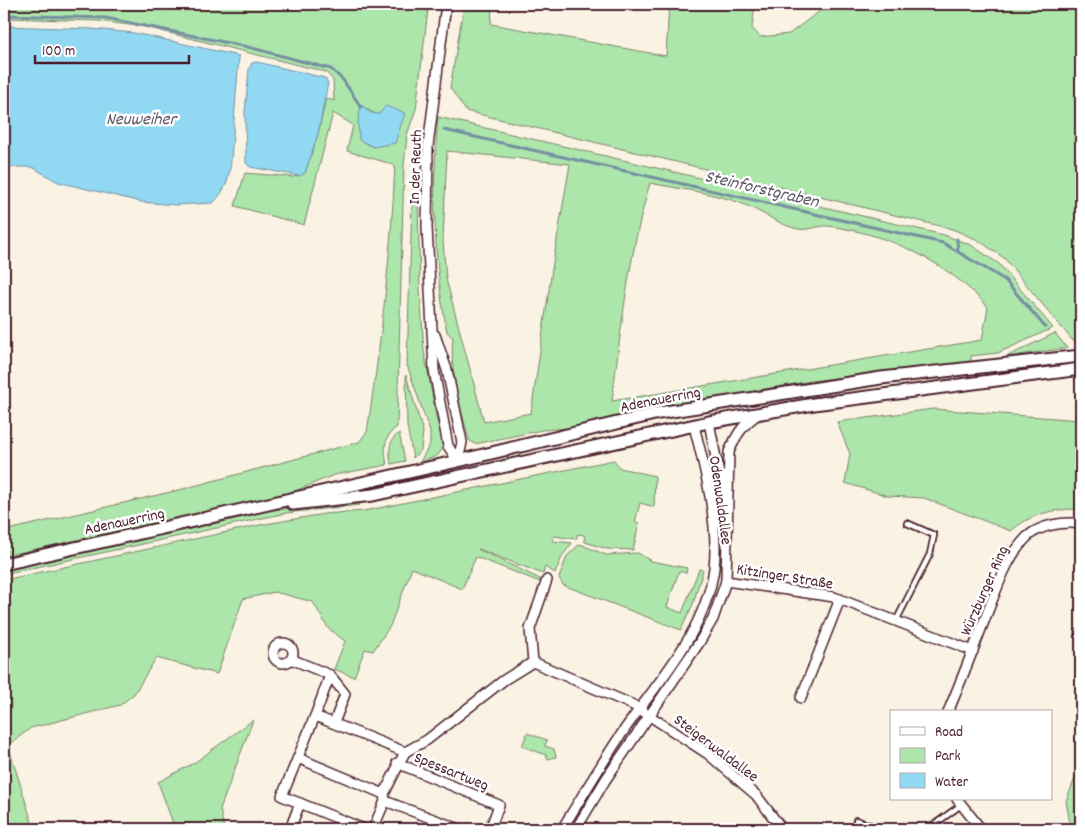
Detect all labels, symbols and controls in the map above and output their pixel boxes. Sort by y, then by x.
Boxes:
scale bar [35,32,189,64]
text: 100 m [42,41,75,63]
water label: Neuweiher [106,108,178,133]
street label: In der Reuth [404,129,429,205]
water label: Steinforstgraben [702,165,822,216]
street label: Adenauerring [618,381,703,420]
street label: Odenwaldallee [702,454,737,546]
street label: Adenauerring [82,503,167,542]
street label: Würzburger Ring [955,542,1015,640]
street label: Kitzinger Straße [735,558,834,596]
street label: Steigerwaldallee [668,709,763,789]
legend [890,710,1052,800]
text: Road [935,722,963,744]
text: Park [935,746,961,768]
street label: Spessartweg [410,747,492,798]
text: Water [935,772,969,794]

